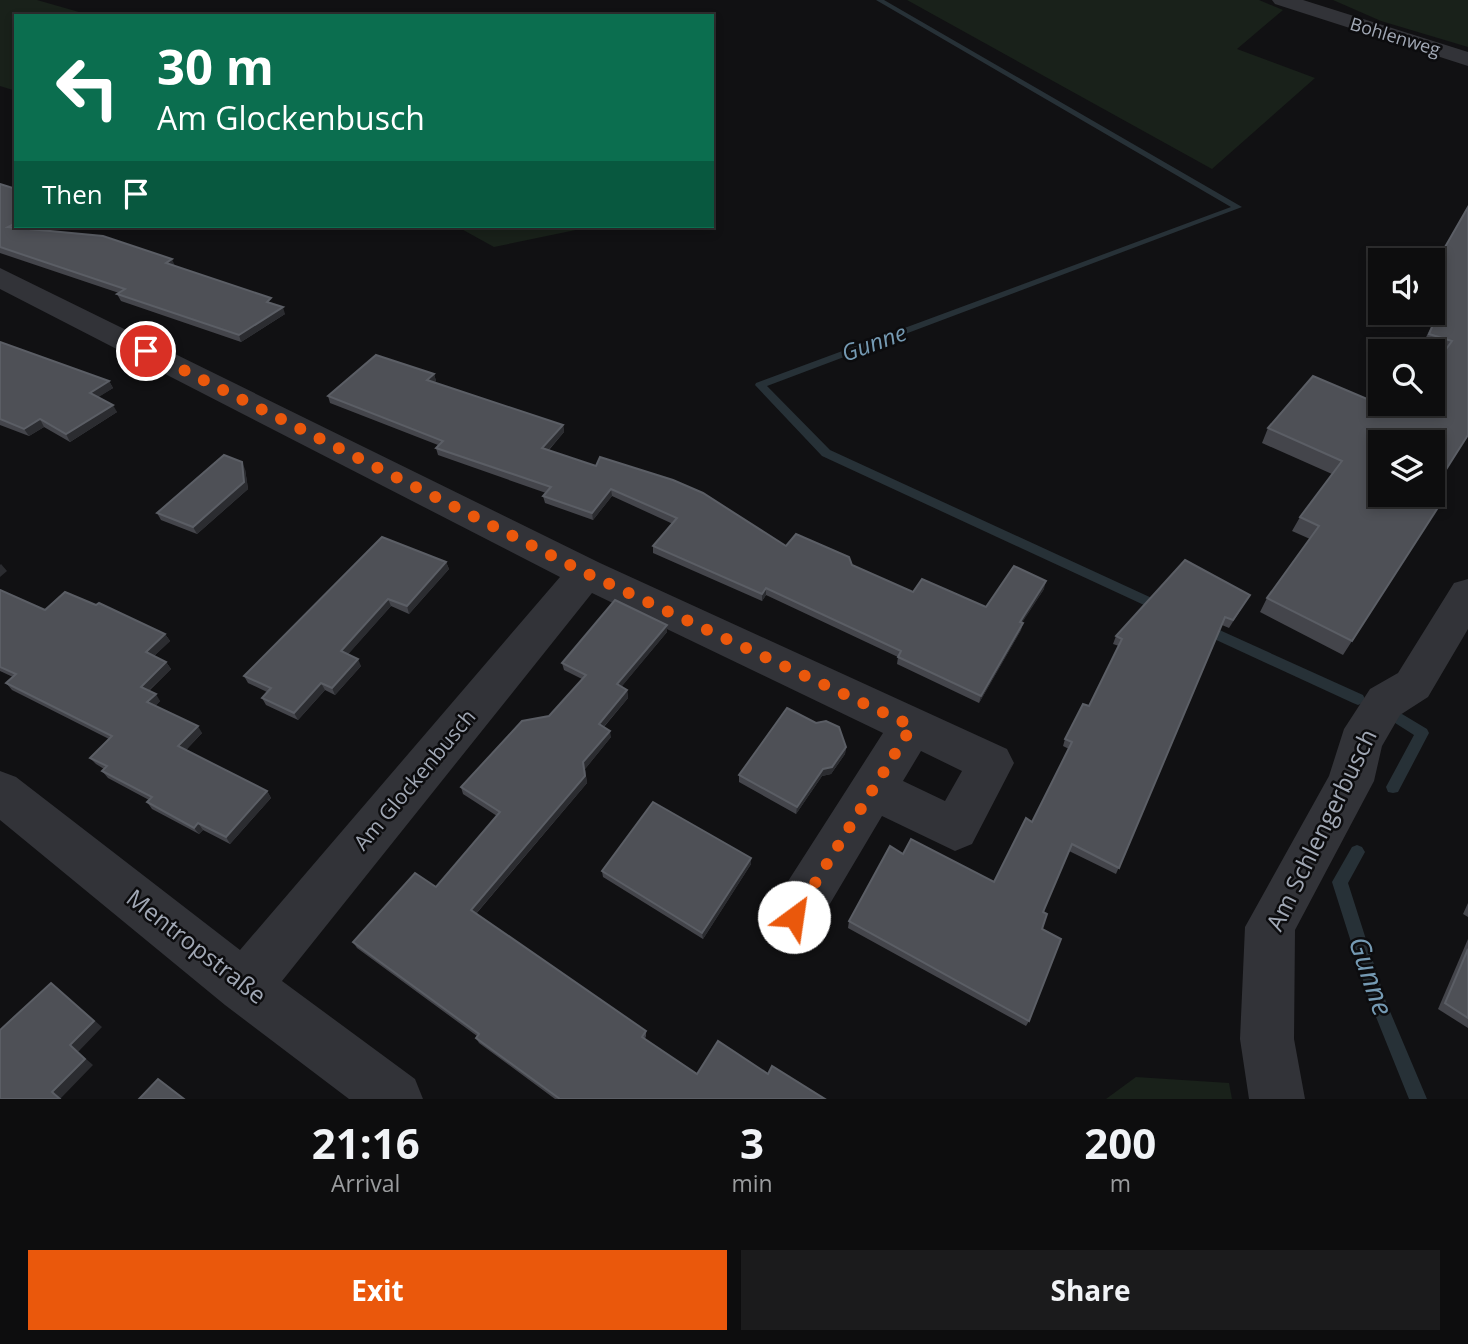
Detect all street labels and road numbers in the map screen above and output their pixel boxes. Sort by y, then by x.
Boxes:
street label: Bohlenweg [1347,11,1443,61]
street label: Am Glockenbusch [347,703,481,856]
street label: Am Schlengerbusch [1257,723,1384,936]
street label: Mentropstraße [120,881,274,1011]

